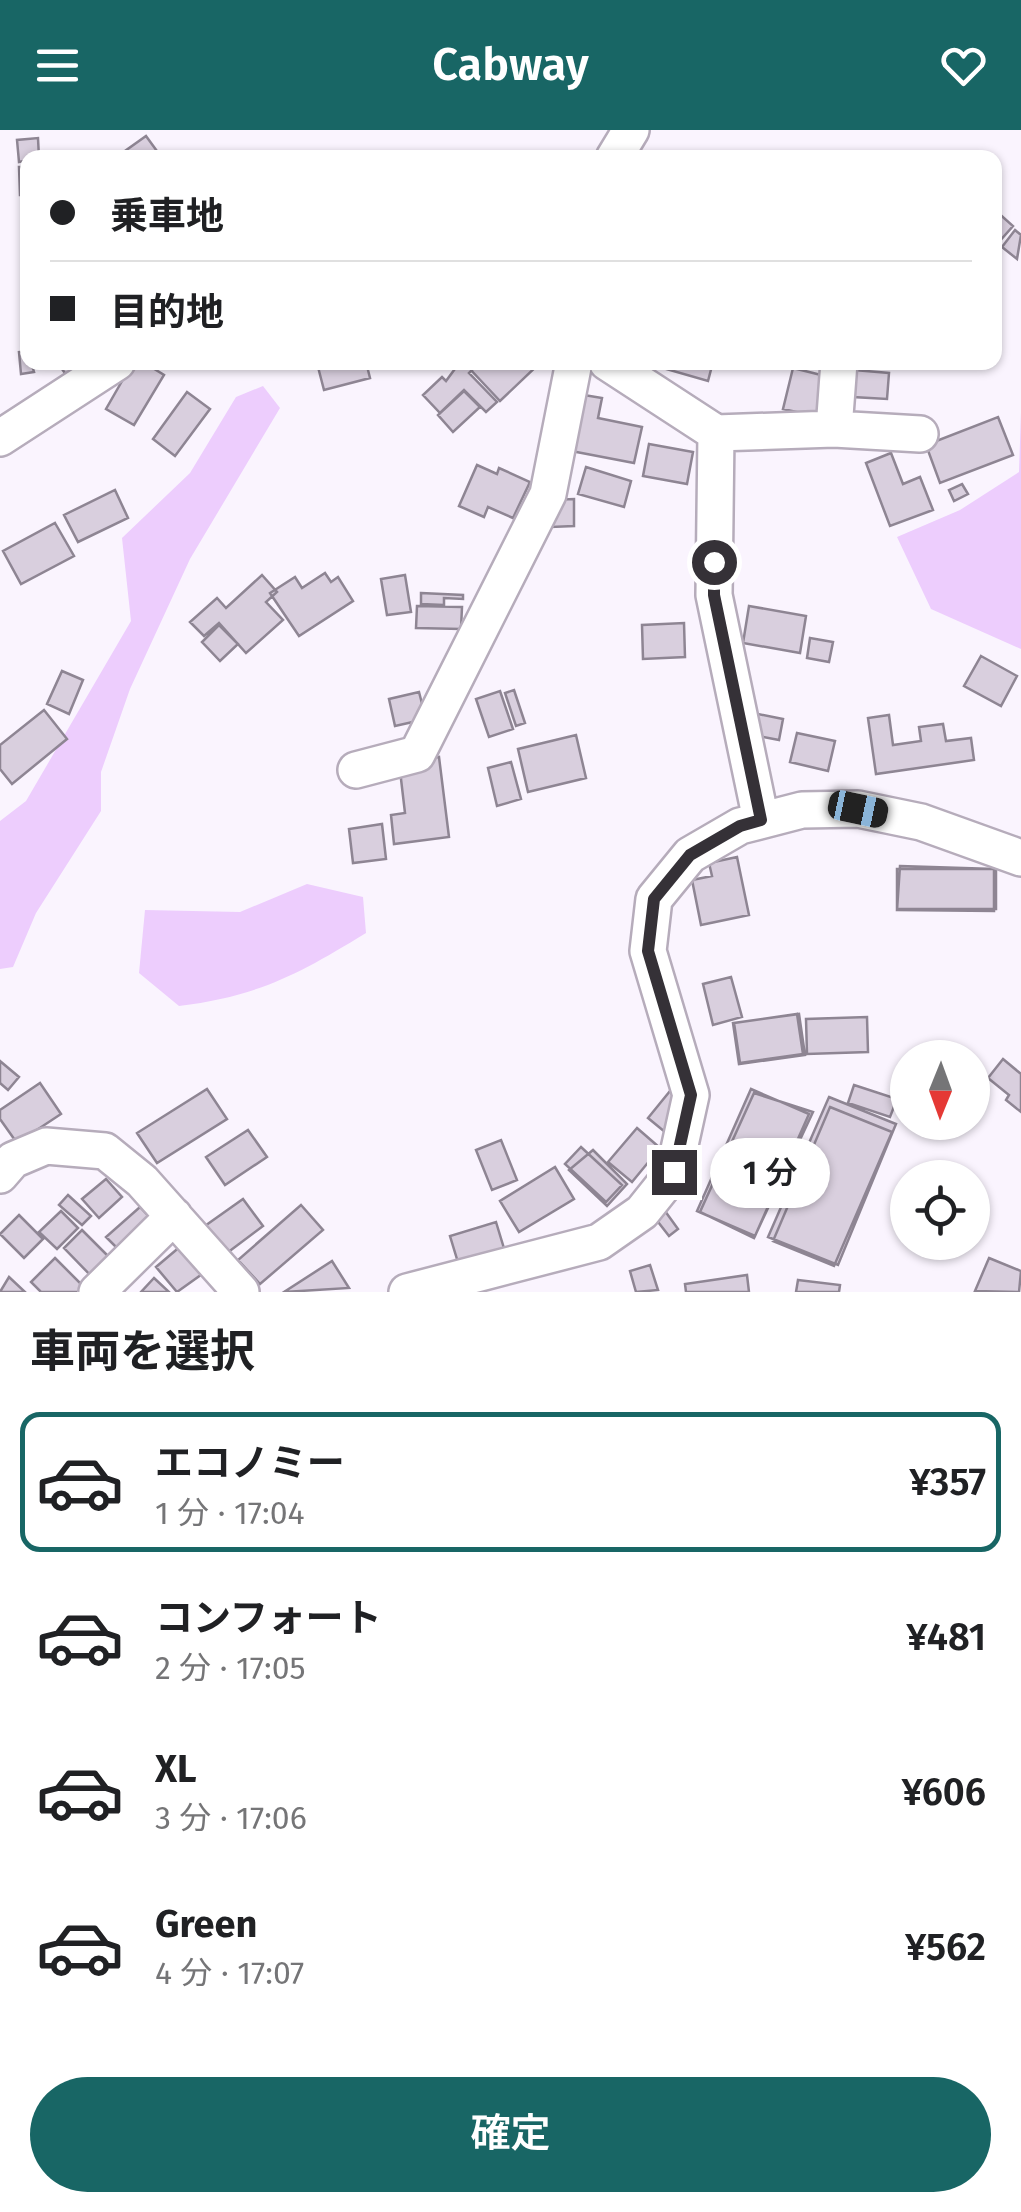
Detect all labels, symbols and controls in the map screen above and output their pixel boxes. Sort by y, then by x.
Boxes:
icon: menu [30,38,85,93]
text: Cabway [432,38,589,92]
icon: heart [936,38,991,93]
text: 乗車地 [110,193,224,239]
text: 目的地 [110,289,224,335]
route start [692,540,737,585]
car [826,788,890,830]
north arrow [890,1040,990,1140]
map controls [890,1040,990,1260]
callout: 1 分 [709,1137,829,1207]
route end [652,1150,697,1195]
text: 1 分 [743,1154,797,1192]
button: locate [890,1160,990,1260]
text: 車両を選択 [30,1325,255,1379]
icon: car [35,1437,125,1527]
text: エコノミー [155,1440,345,1486]
text: ¥357 [909,1459,986,1505]
text: 1 分 · 17:04 [155,1494,305,1532]
icon: car [35,1592,125,1682]
text: コンフォート [155,1595,382,1641]
text: ¥481 [906,1614,986,1660]
text: 2 分 · 17:05 [155,1649,306,1687]
text: XL [155,1746,197,1792]
icon: car [35,1747,125,1837]
text: ¥606 [902,1769,986,1815]
text: 3 分 · 17:06 [155,1799,307,1837]
text: Green [155,1901,258,1947]
icon: car [35,1902,125,1992]
text: ¥562 [905,1924,986,1970]
text: 4 分 · 17:07 [155,1954,304,1992]
button: 確定 [30,2077,991,2192]

